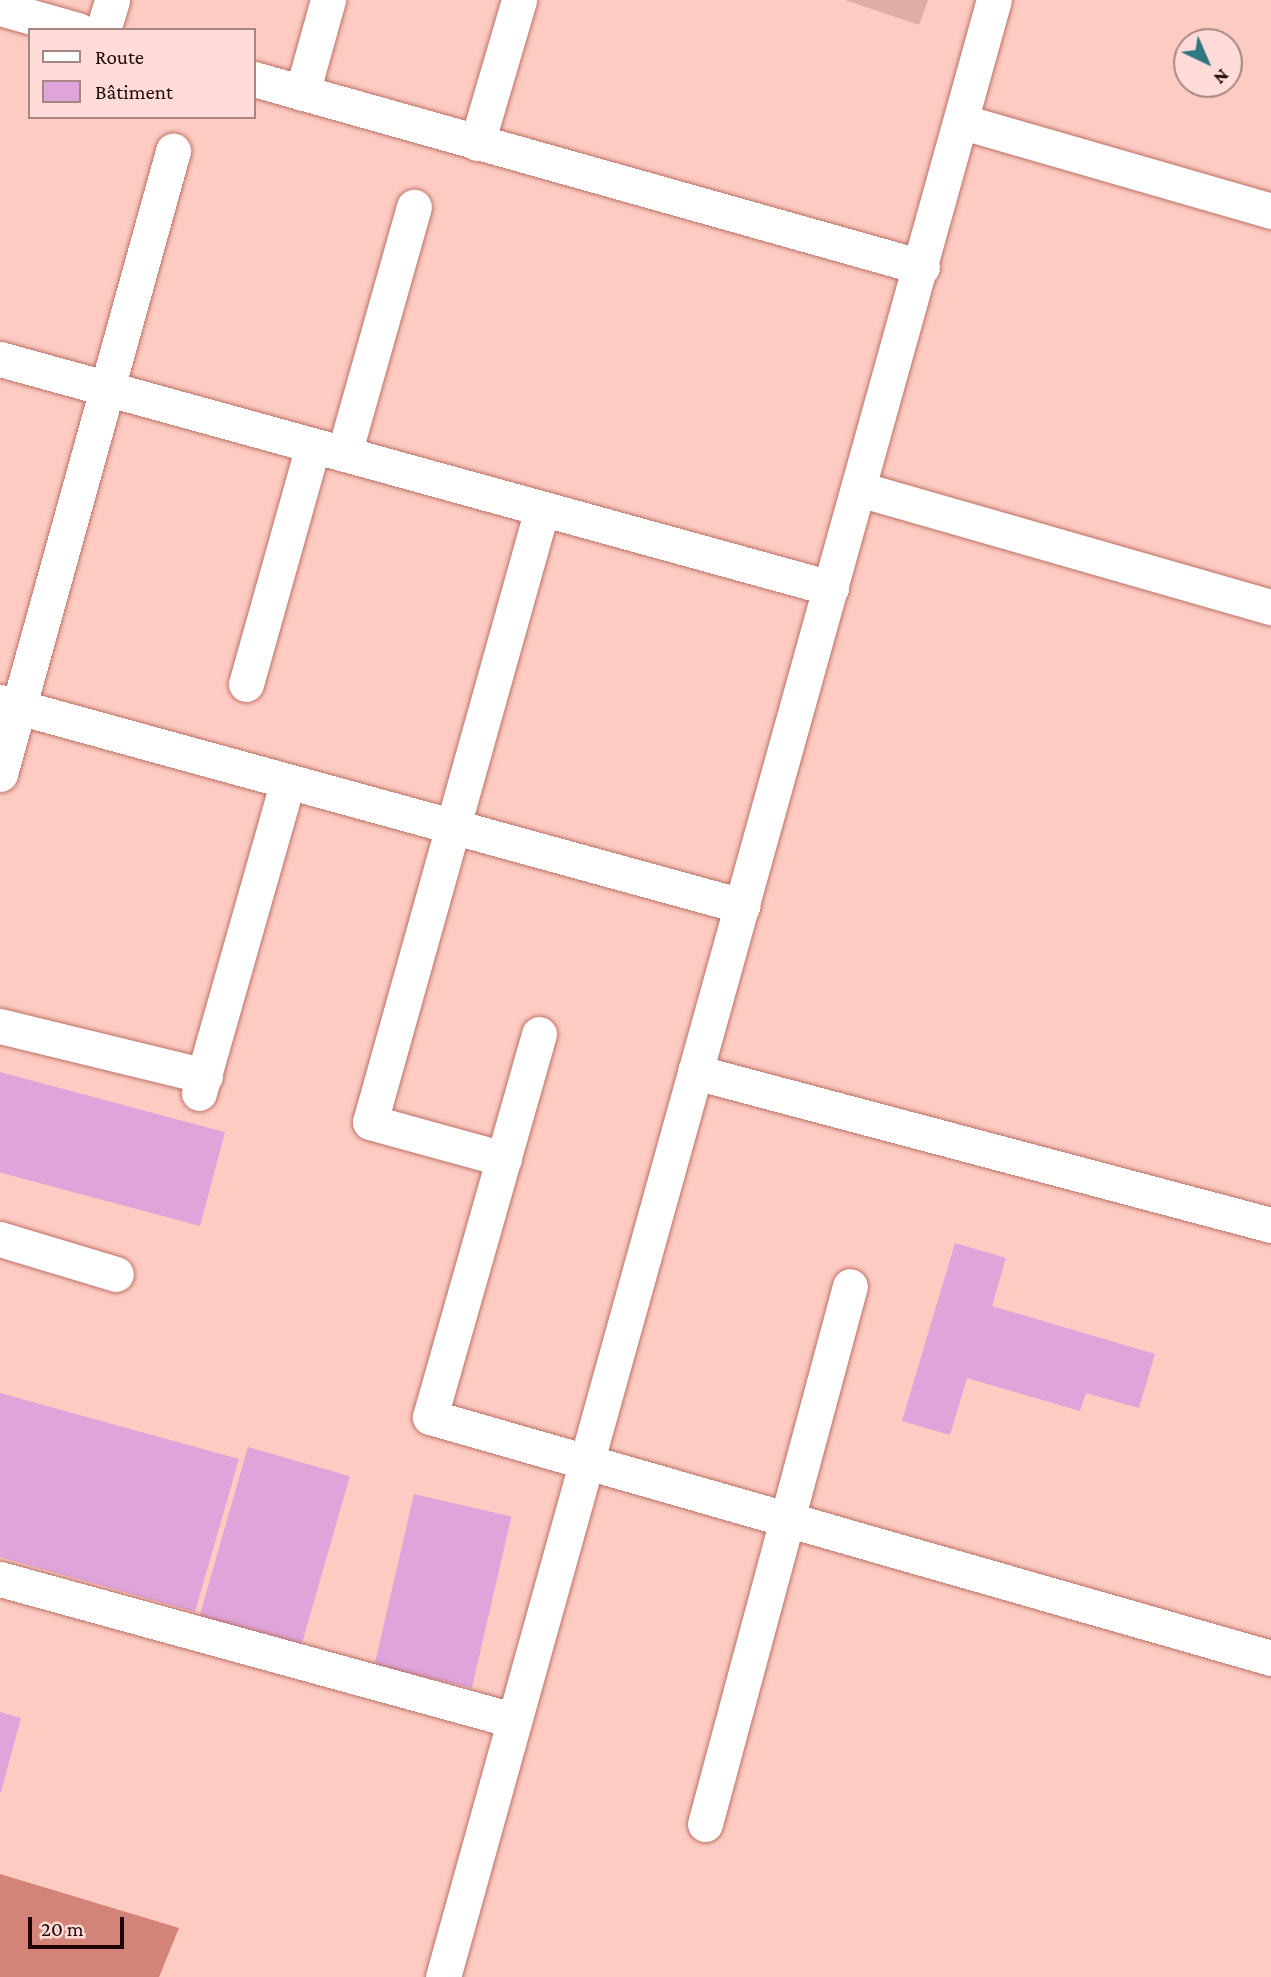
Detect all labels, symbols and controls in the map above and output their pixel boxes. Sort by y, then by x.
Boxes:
legend [28,28,256,119]
north arrow [1173,28,1243,98]
text: Route [95,45,144,69]
text: N [1210,65,1234,89]
text: Bâtiment [95,80,173,104]
scale bar [32,1904,128,1948]
text: 20 m [41,1917,84,1941]

